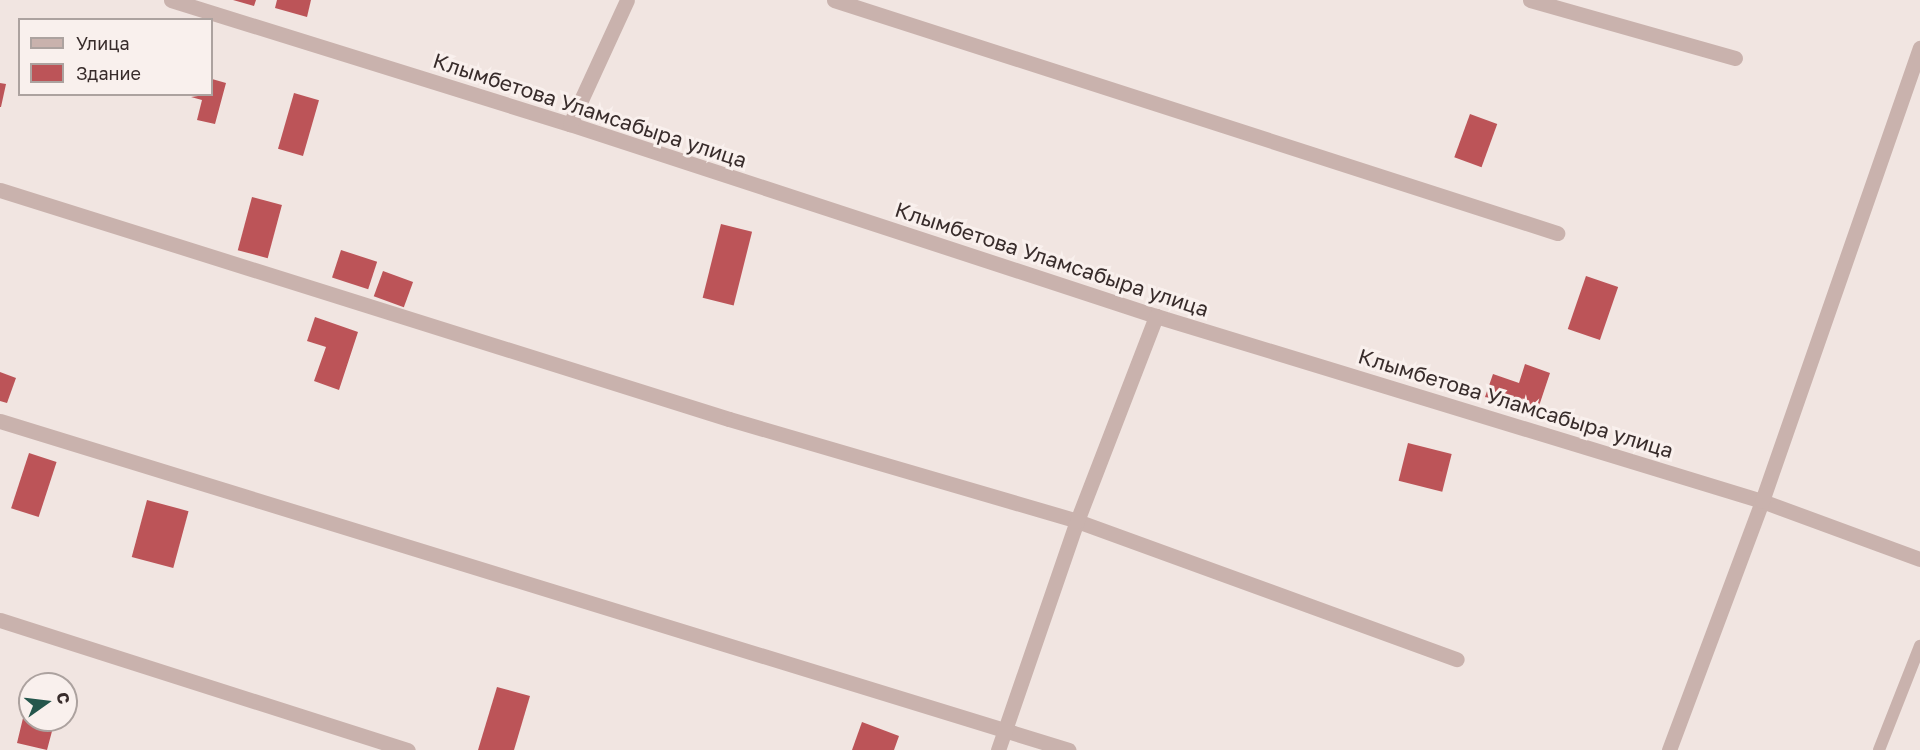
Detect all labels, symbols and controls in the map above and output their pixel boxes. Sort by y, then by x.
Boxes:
legend [18,18,213,96]
text: Улица [76,32,130,54]
street label: Клымбетова Уламсабыра улица [430,47,750,173]
text: Здание [76,62,141,84]
street label: Клымбетова Уламсабыра улица [892,196,1212,322]
street label: Клымбетова Уламсабыра улица [1355,343,1677,463]
north arrow [18,672,78,732]
text: С [52,690,75,706]

